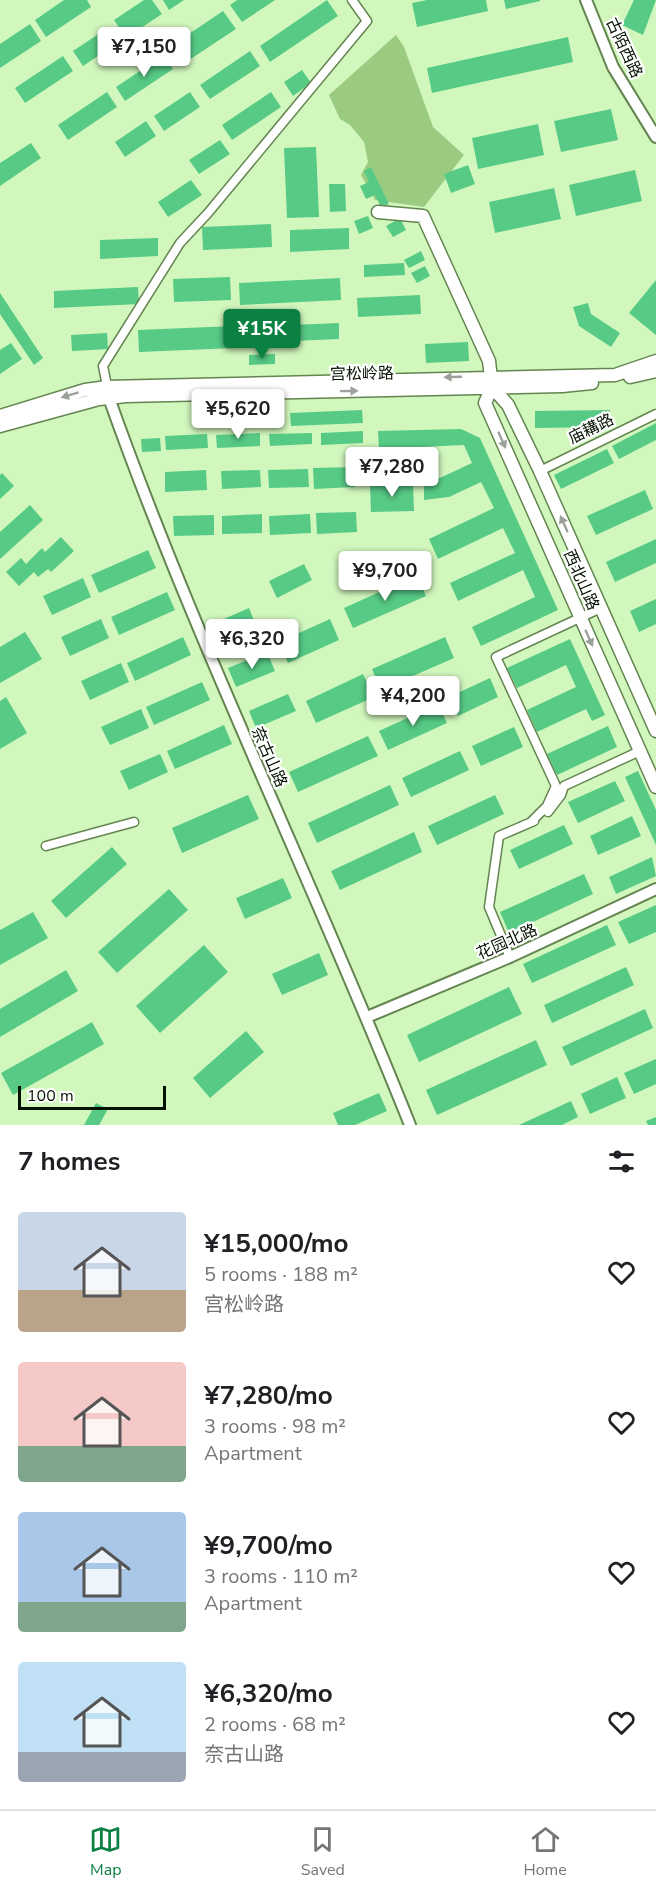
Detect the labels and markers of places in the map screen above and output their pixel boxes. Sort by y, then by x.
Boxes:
pin: ¥7,150 [95,27,193,78]
pin: ¥15K [226,309,298,360]
pin: ¥5,620 [189,389,287,440]
pin: ¥7,280 [343,447,441,498]
pin: ¥9,700 [336,551,434,602]
pin: ¥6,320 [203,619,301,670]
pin: ¥4,200 [364,676,462,727]

